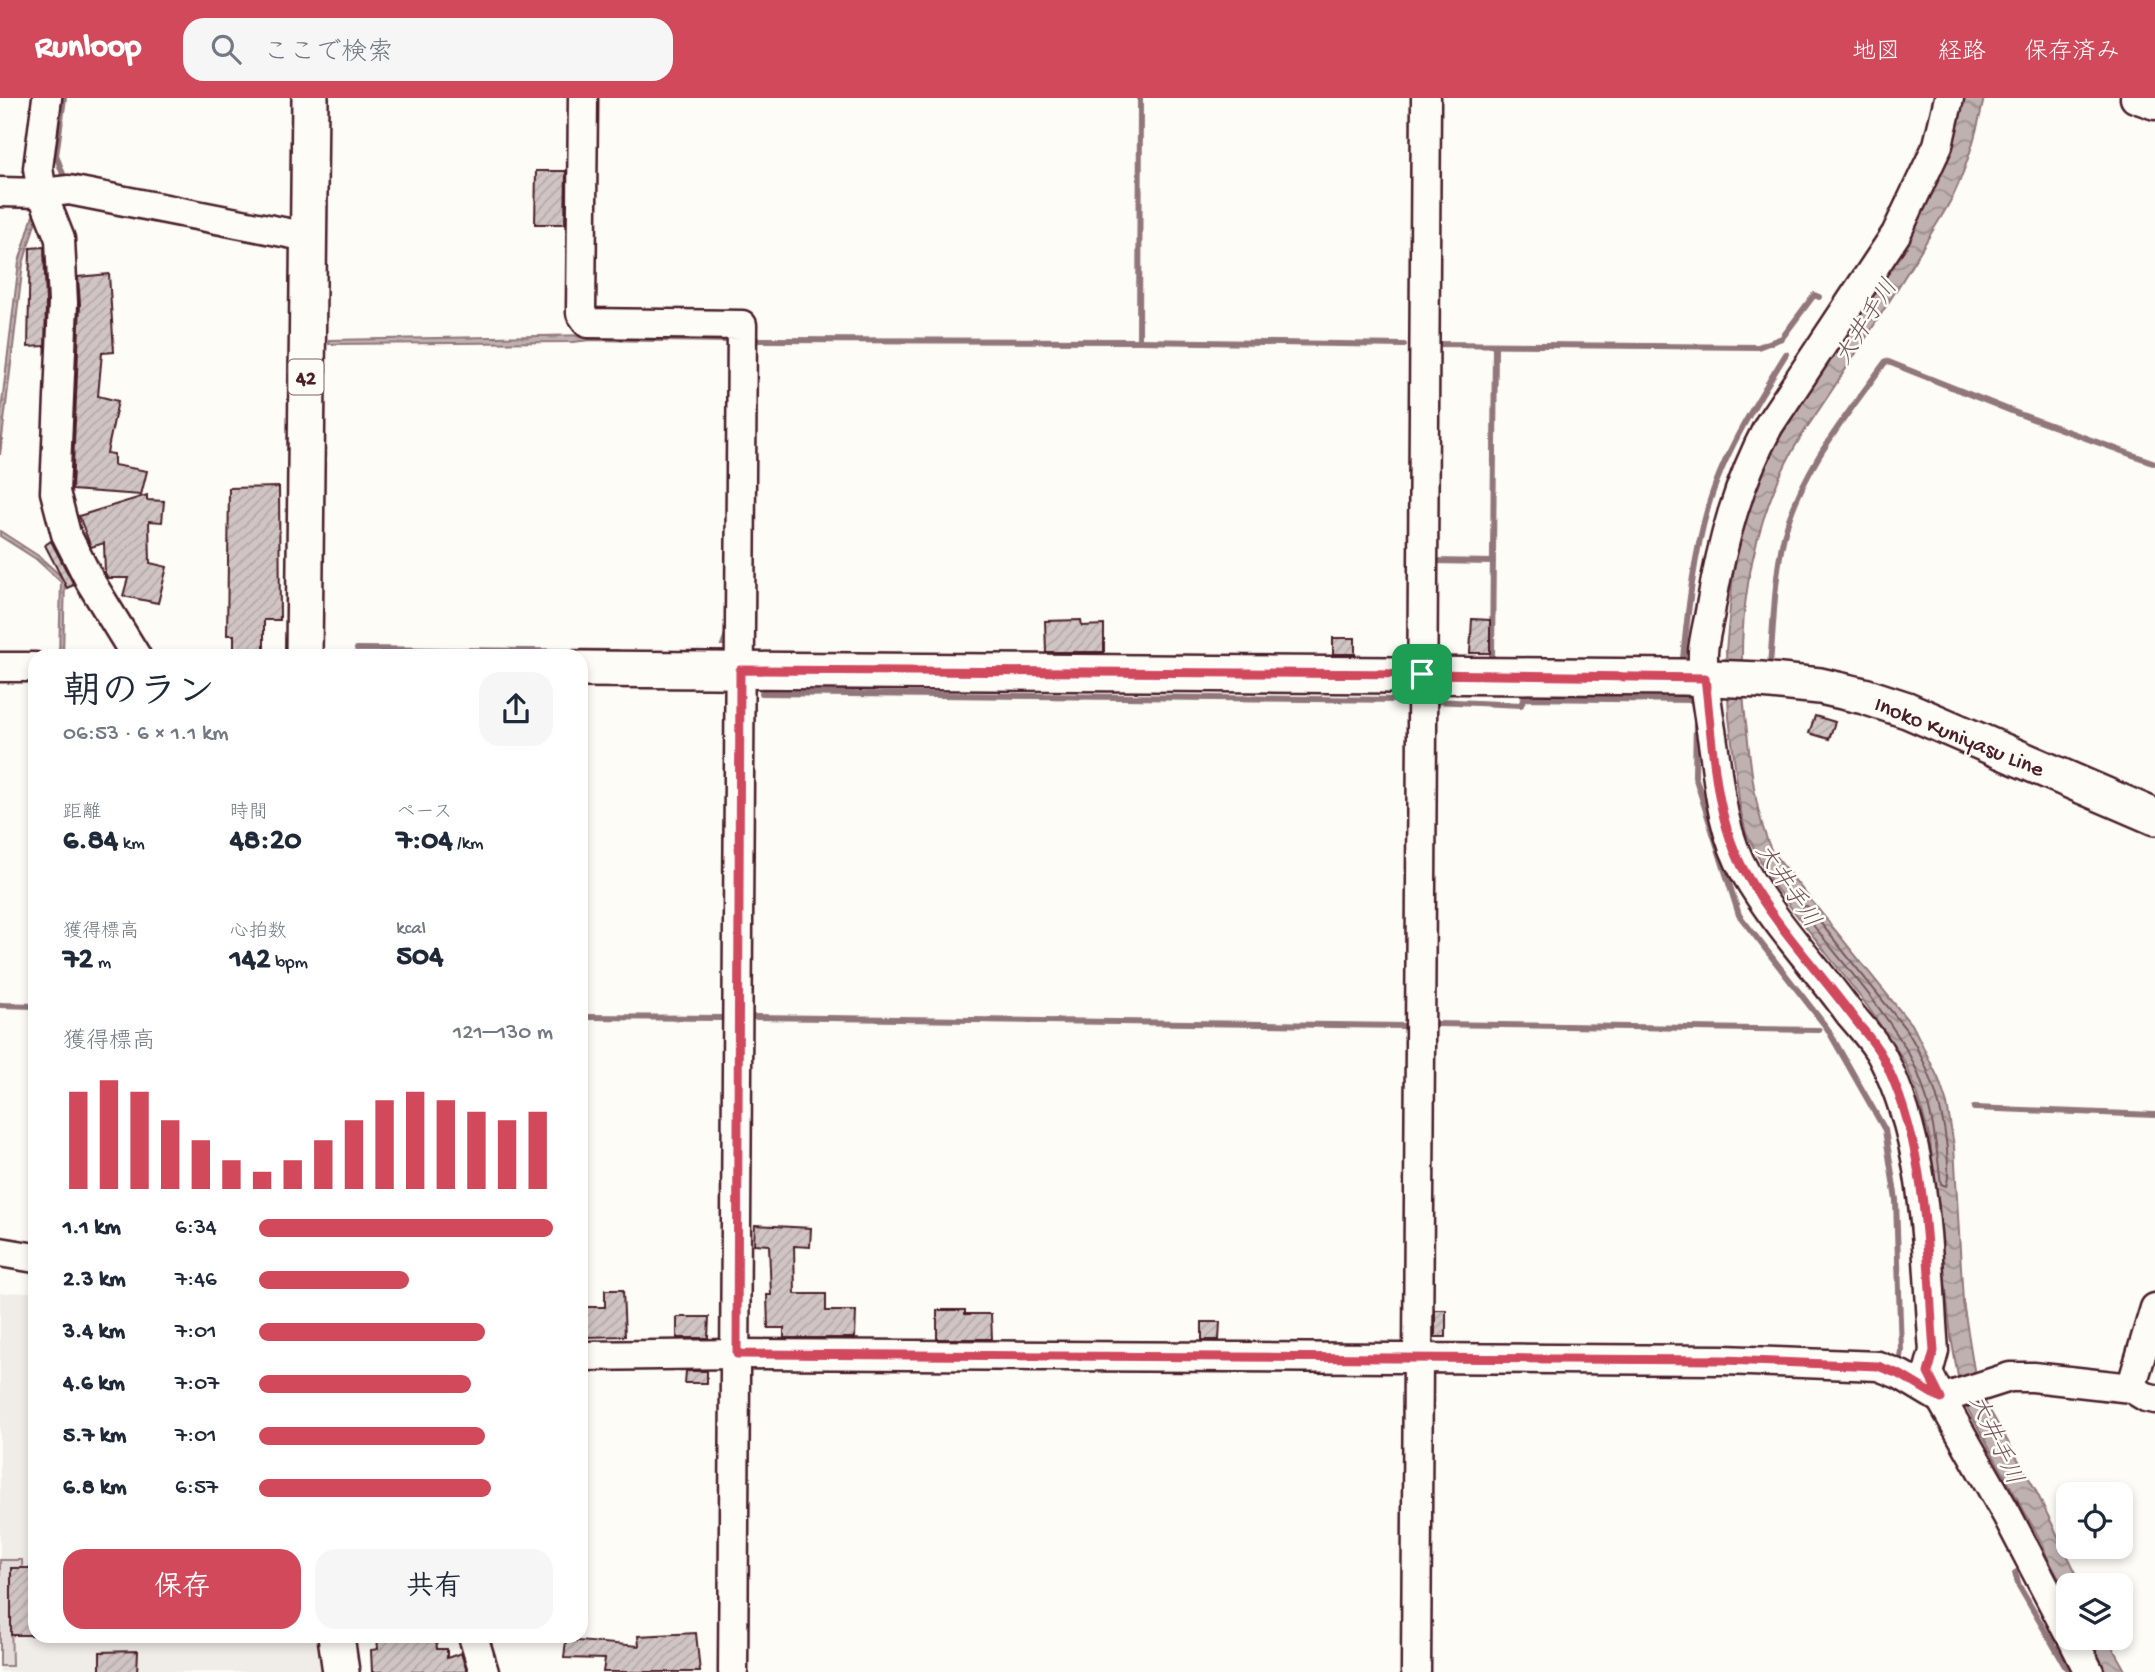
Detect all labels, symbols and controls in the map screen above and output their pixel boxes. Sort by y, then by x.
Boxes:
search box [183,18,673,81]
text: Runloop [35,30,141,68]
icon: search [207,30,245,68]
text: ここで検索 [263,39,393,70]
text: 地図 [1852,39,1900,68]
text: 経路 [1938,39,1986,68]
text: 保存済み [2024,39,2120,68]
water label: 大井手川 [1829,274,1906,371]
road number: 42 [288,360,324,394]
pin [1392,644,1452,704]
icon: arrive [1403,655,1441,693]
button: share [479,672,553,746]
text: 朝のラン [63,673,215,717]
street label: Inoko Kuniyasu Line [1870,692,2048,785]
text: 06:53 · 6 × 1.1 km [63,721,229,748]
text: 距離 [63,802,101,825]
text: 時間 [230,802,268,825]
text: ペース [396,802,452,825]
text: 6.84 [63,825,118,860]
text: 48:20 [230,825,301,860]
text: 7:04 [396,825,453,860]
text: km [118,833,145,856]
text: /km [453,833,484,856]
water label: 大井手川 [1747,838,1826,935]
text: kcal [396,918,426,941]
text: 獲得標高 [63,921,139,944]
text: 心拍数 [230,921,287,944]
text: 504 [396,941,443,976]
text: 72 [63,944,93,979]
text: 142 [230,944,271,979]
text: m [93,952,111,975]
text: bpm [271,952,308,975]
text: 121–130 m [453,1020,553,1047]
text: 獲得標高 [63,1029,155,1056]
text: 1.1 km [63,1215,121,1242]
text: 6:34 [175,1215,217,1242]
text: 2.3 km [63,1267,125,1294]
text: 7:46 [175,1267,217,1294]
text: 3.4 km [63,1319,125,1346]
text: 7:01 [175,1319,217,1346]
text: 4.6 km [63,1371,125,1398]
text: 7:07 [175,1371,219,1398]
water label: 大井手川 [1960,1390,2028,1490]
text: 5.7 km [63,1423,126,1450]
text: 7:01 [175,1423,217,1450]
text: 6.8 km [63,1475,127,1502]
text: 6:57 [175,1475,218,1502]
map controls [2056,1482,2133,1650]
button: locate [2056,1482,2133,1559]
button: 保存 [63,1549,301,1629]
button: 共有 [315,1549,553,1629]
button: layers [2056,1573,2133,1650]

